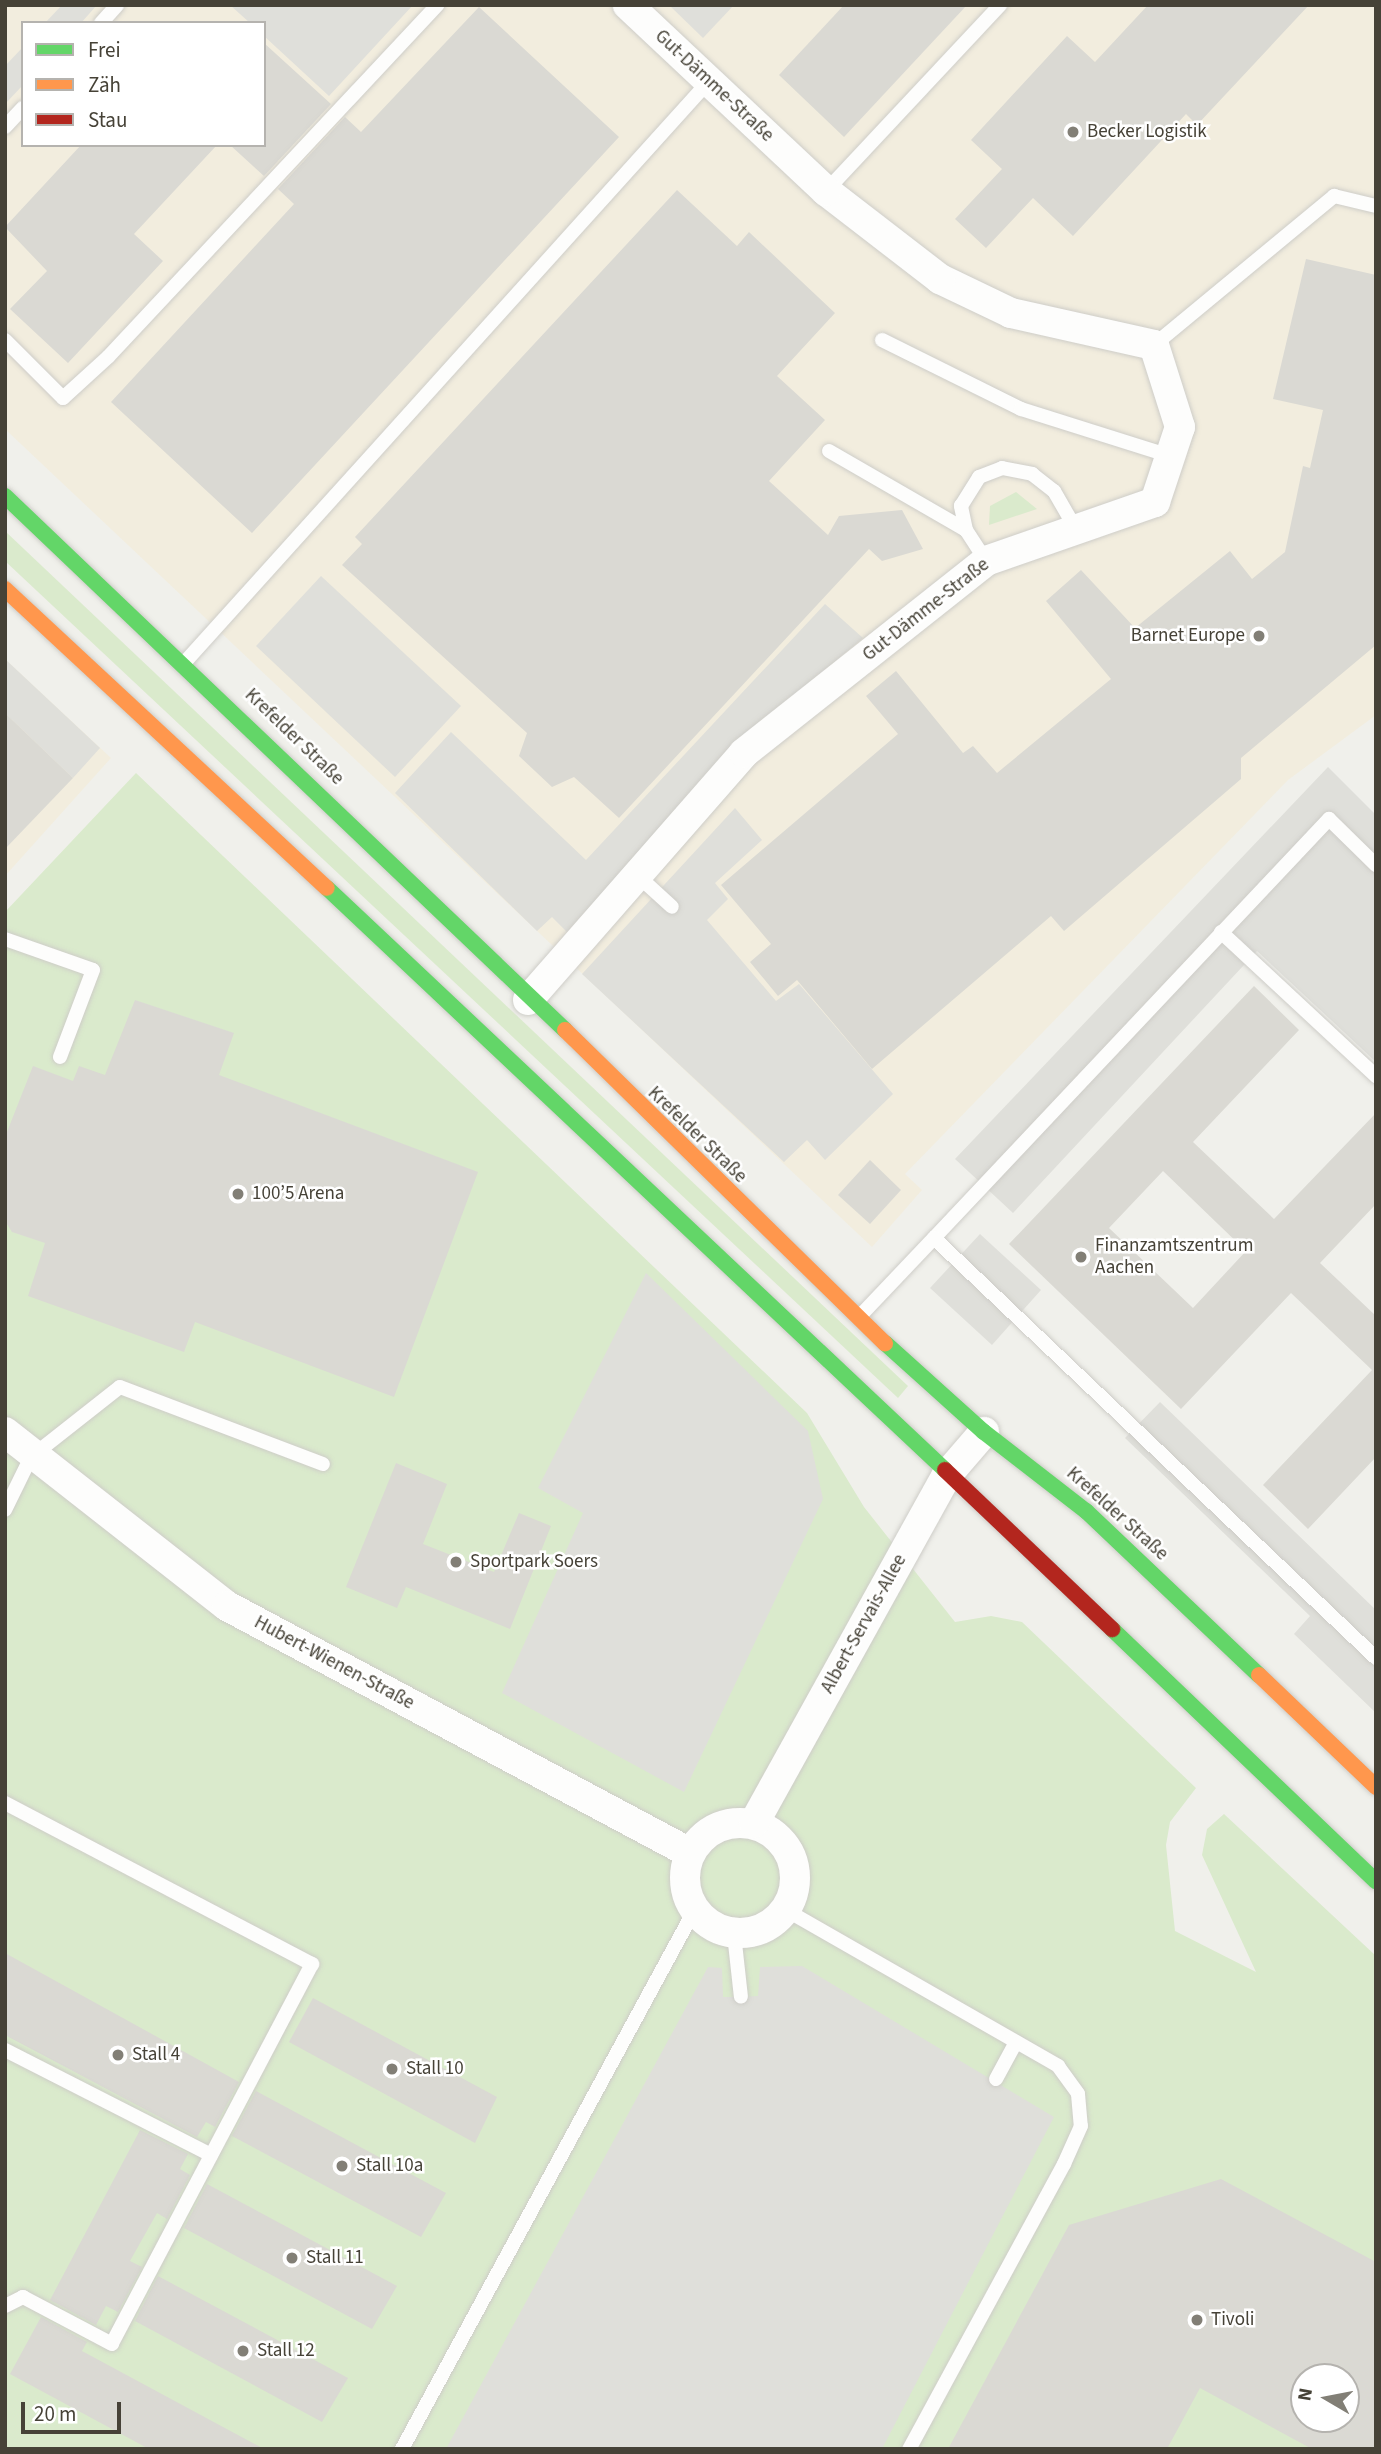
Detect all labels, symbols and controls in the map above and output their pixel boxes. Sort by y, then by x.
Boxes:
legend [21,21,266,147]
street label: Gut-Dämme-Straße [650,25,778,147]
text: Frei [88,35,121,65]
text: Zäh [88,70,121,100]
text: Stau [88,105,127,135]
place label: Becker Logistik [1087,121,1207,143]
marker: Becker Logistik [1065,124,1081,140]
street label: Gut-Dämme-Straße [858,554,994,666]
place label: Barnet Europe [1131,625,1245,647]
marker: Barnet Europe [1251,628,1267,644]
street label: Krefelder Straße [240,684,348,790]
street label: Krefelder Straße [643,1082,751,1188]
place label: 100’5 Arena [252,1183,344,1205]
marker: 100’5 Arena [230,1186,246,1202]
place label: Finanzamtszentrum Aachen [1095,1235,1253,1279]
marker: Finanzamtszentrum Aachen [1073,1249,1089,1265]
street label: Krefelder Straße [1061,1462,1173,1566]
street label: Albert-Servais-Allee [816,1550,912,1698]
place label: Sportpark Soers [470,1551,598,1573]
marker: Sportpark Soers [448,1554,464,1570]
street label: Hubert-Wienen-Straße [250,1611,418,1715]
place label: Stall 4 [132,2044,180,2066]
marker: Stall 4 [110,2047,126,2063]
place label: Stall 10 [406,2058,464,2080]
marker: Stall 10 [384,2061,400,2077]
place label: Stall 10a [356,2155,423,2177]
marker: Stall 10a [334,2158,350,2174]
place label: Stall 11 [306,2247,364,2269]
marker: Stall 11 [284,2250,300,2266]
place label: Tivoli [1211,2309,1254,2331]
marker: Tivoli [1189,2312,1205,2328]
place label: Stall 12 [257,2340,315,2362]
marker: Stall 12 [235,2343,251,2359]
north arrow [1290,2363,1360,2433]
text: N [1291,2386,1320,2403]
scale bar [24,2388,124,2432]
text: 20 m [34,2399,76,2429]

